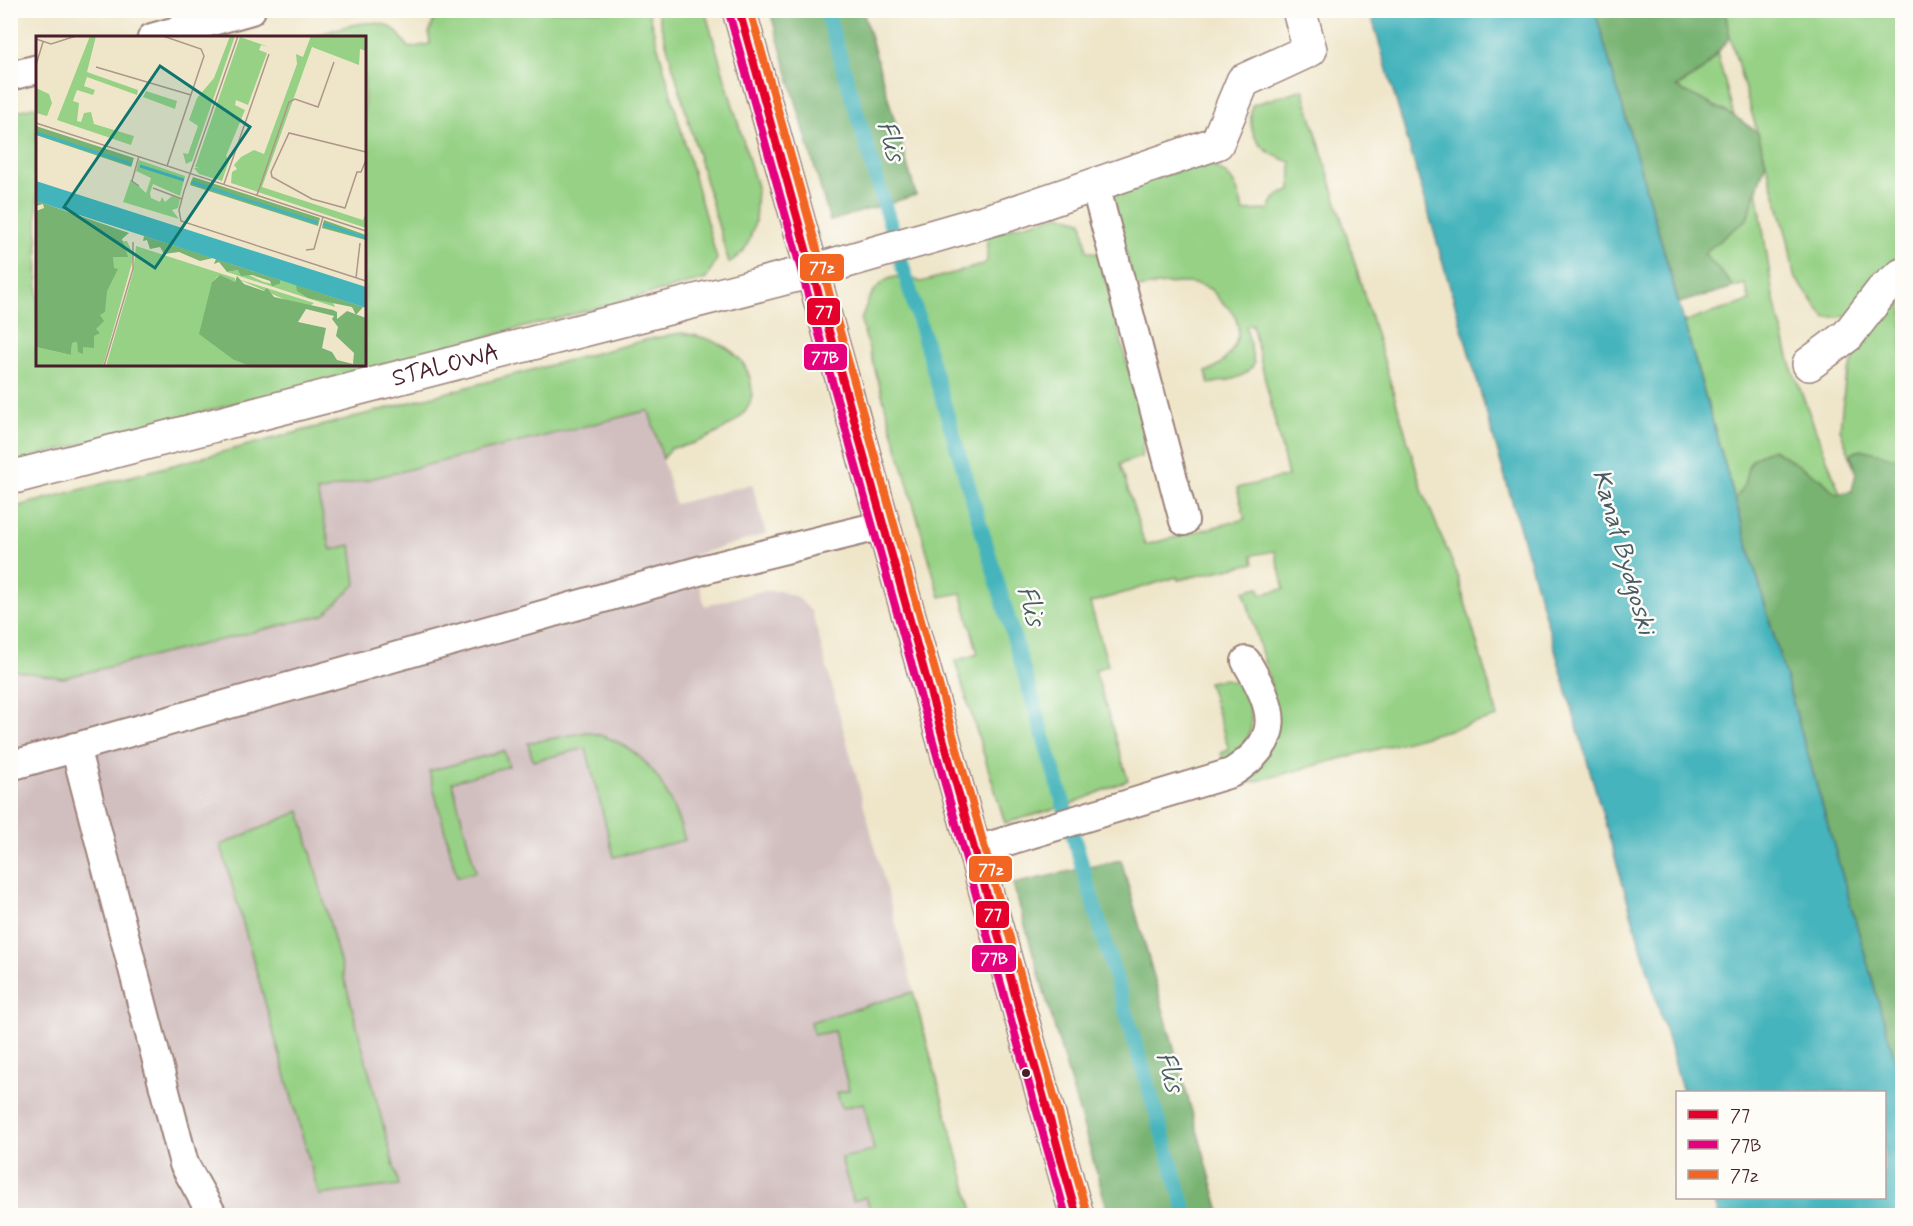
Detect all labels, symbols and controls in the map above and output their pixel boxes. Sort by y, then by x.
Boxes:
inset map [36,36,366,366]
water label: Flis [868,117,913,168]
line badge: 77z [799,253,845,282]
text: 77z [809,258,835,279]
line badge: 77 [806,297,841,326]
text: 77 [815,302,833,323]
street label: STALOWA [389,337,503,394]
line badge: 77B [803,343,848,371]
text: 77B [811,348,839,369]
water label: Kanał Bydgoski [1583,465,1663,640]
water label: Flis [1008,582,1053,633]
line badge: 77z [968,855,1013,883]
text: 77z [978,860,1004,881]
line badge: 77 [975,900,1010,929]
text: 77 [984,905,1002,926]
line badge: 77B [971,944,1017,973]
text: 77B [980,949,1008,970]
water label: Flis [1147,1048,1192,1099]
unlabelled marker [1020,1067,1032,1079]
legend [1676,1091,1886,1199]
text: 77 [1730,1104,1750,1128]
text: 77B [1730,1134,1761,1158]
text: 77z [1730,1164,1759,1188]

